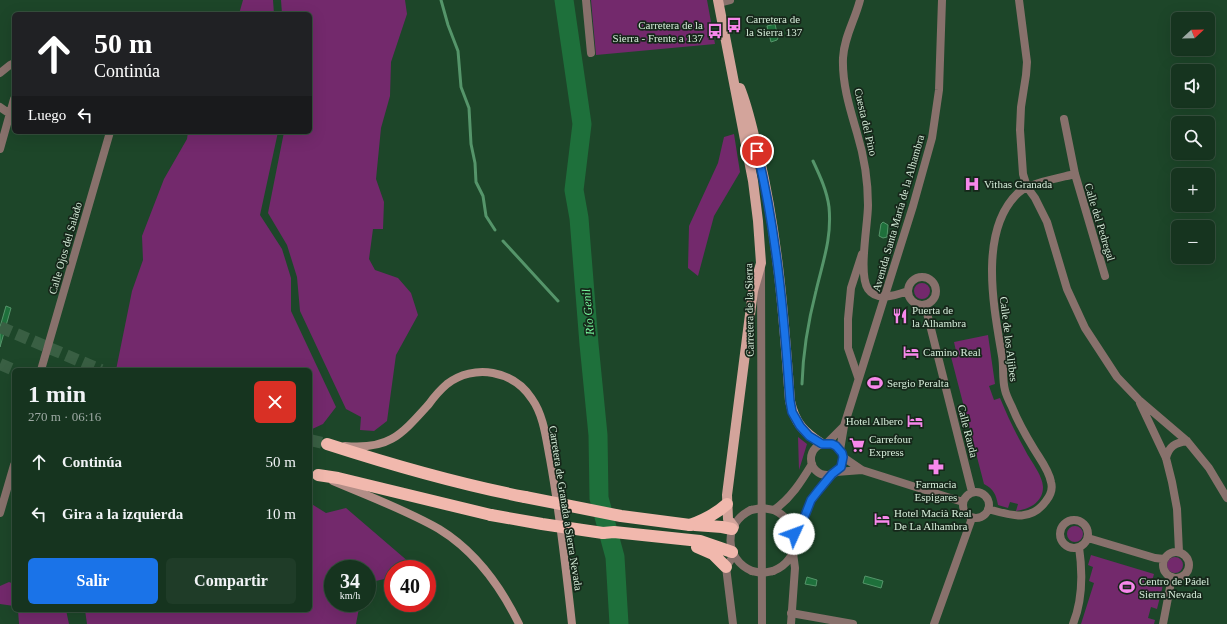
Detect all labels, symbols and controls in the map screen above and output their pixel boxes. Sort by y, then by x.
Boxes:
north arrow [1171,12,1215,56]
map controls [1171,12,1215,264]
place label: Carretera de la Sierra 137 [746,13,803,38]
bus stop icon: Carretera de la Sierra 137 [725,16,743,34]
place label: Carretera de la Sierra - Frente a 137 [613,19,703,44]
bus stop icon: Carretera de la Sierra - Frente a 137 [706,22,724,40]
icon: ahead [28,28,80,80]
text: 50 m [94,28,152,59]
text: Continúa [94,61,160,81]
button: sound [1171,64,1215,108]
street label: Cuesta del Pino [852,87,880,157]
icon: left [74,104,96,126]
text: Luego [28,107,66,123]
button: search [1171,116,1215,160]
street label: Avenida Santa María de la Alhambra [870,133,926,293]
pin [740,134,774,168]
icon: arrive [746,140,768,162]
button: + [1171,168,1215,212]
hospital icon: Vithas Granada [963,175,981,193]
place label: Vithas Granada [984,178,1052,190]
street label: Calle del Pedregal [1082,182,1118,262]
street label: Calle Ojos del Salado [46,200,84,296]
button: − [1171,220,1215,264]
street label: Carretera de la Sierra [742,263,756,357]
water label: Río Genil [579,288,597,337]
street label: Calle de los Aljibes [998,296,1020,382]
place label: Puerta de la Alhambra [912,304,966,329]
restaurant icon: Puerta de la Alhambra [891,307,909,325]
hotel icon: Camino Real [902,343,920,361]
place label: Camino Real [923,346,981,358]
sports icon: Sergio Peralta [866,374,884,392]
place label: Sergio Peralta [887,377,949,389]
text: 1 min [28,381,86,407]
button: close [254,381,296,423]
street label: Calle Rauda [956,403,980,459]
text: 270 m · 06:16 [28,409,101,424]
hotel icon: Hotel Albero [906,412,924,430]
place label: Hotel Albero [846,415,903,427]
street label: Carretera de Granada a Sierra Nevada [547,425,585,592]
place label: Carrefour Express [869,433,912,458]
supermarket icon: Carrefour Express [848,436,866,454]
icon: ahead [28,451,50,473]
text: Continúa [62,454,122,470]
text: 50 m [266,454,296,470]
pharmacy icon: Farmacia Espigares [927,458,945,476]
place label: Farmacia Espigares [915,478,957,503]
icon: left [28,503,50,525]
text: Gira a la izquierda [62,506,183,522]
text: 10 m [266,506,296,522]
place label: Hotel Macià Real De La Alhambra [894,507,972,532]
hotel icon: Hotel Macià Real De La Alhambra [873,510,891,528]
position arrow [773,513,815,555]
button: Salir [28,558,158,604]
button: Compartir [166,558,296,604]
speed limit sign: 40 [384,560,436,612]
text: 34 [340,570,360,592]
place label: Centro de Pádel Sierra Nevada [1139,575,1209,600]
sports icon: Centro de Pádel Sierra Nevada [1118,578,1136,596]
text: km/h [340,590,360,601]

